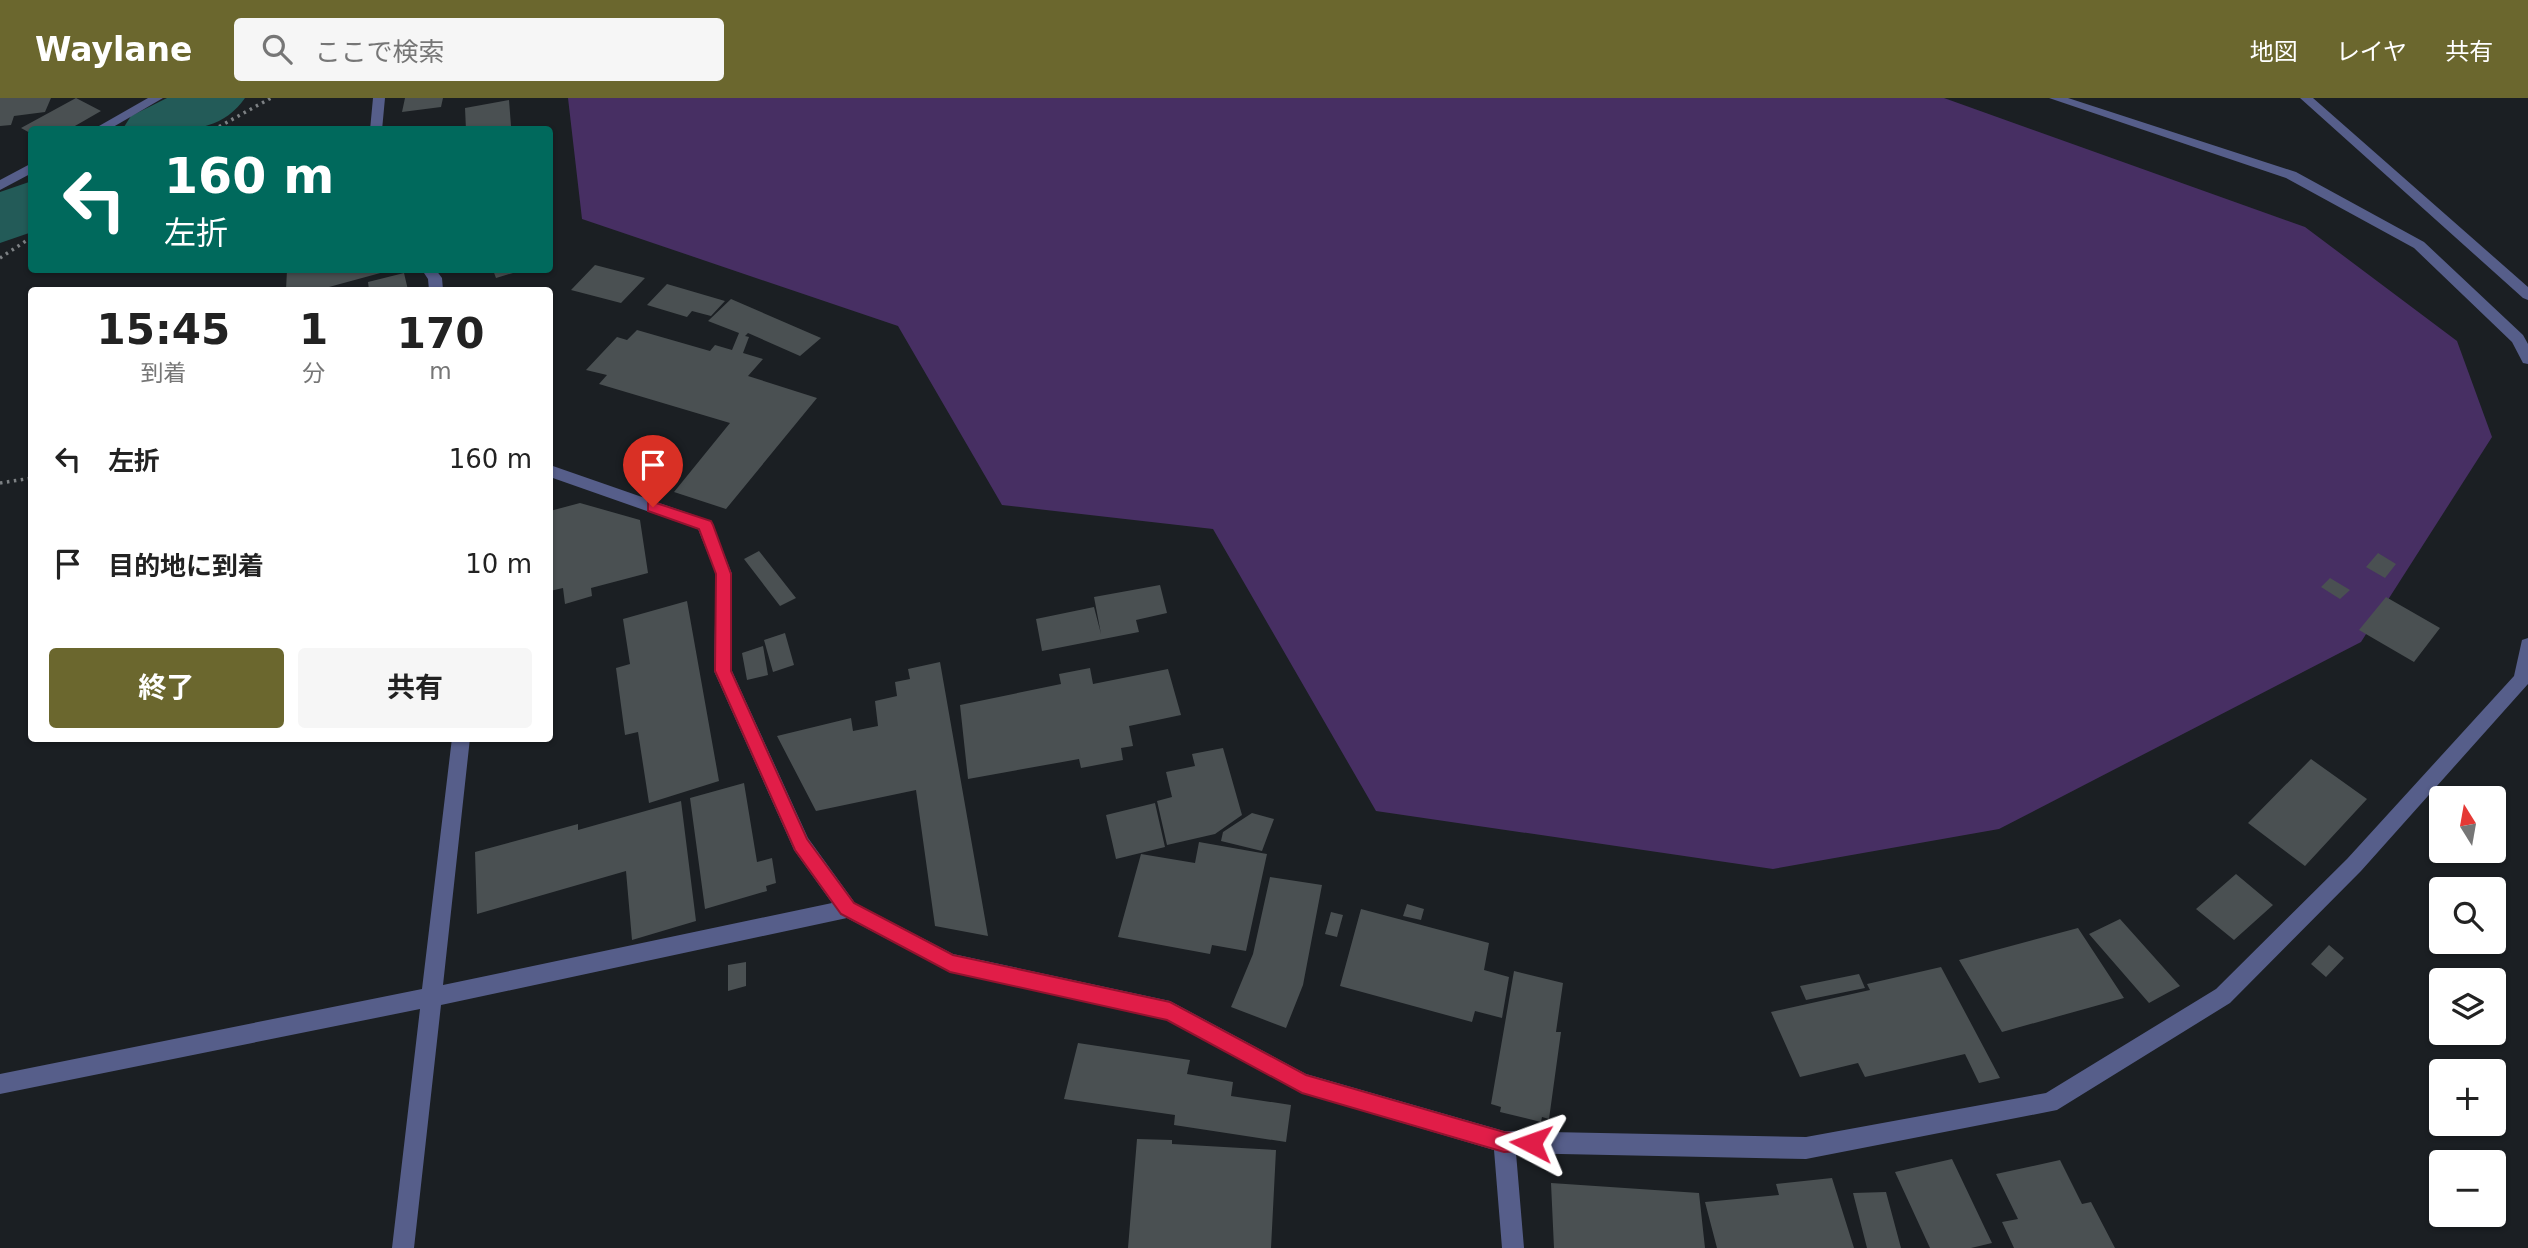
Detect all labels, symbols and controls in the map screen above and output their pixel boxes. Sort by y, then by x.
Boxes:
search box [234,18,724,81]
text: Waylane [35,30,192,69]
icon: search [258,30,296,68]
text: ここで検索 [314,37,444,67]
text: 地図 [2250,38,2298,66]
text: レイヤ [2336,38,2407,66]
text: 共有 [2445,38,2493,66]
text: 160 m [164,148,334,205]
icon: left [49,154,140,245]
text: 左折 [164,214,228,252]
text: 15:45 [97,305,230,354]
text: 1 [299,305,328,354]
text: 170 [397,309,484,358]
text: m [429,358,452,384]
text: 到着 [140,360,186,386]
text: 分 [302,360,325,386]
pin [623,435,683,507]
icon: left [49,440,87,478]
text: 160 m [449,444,532,474]
text: 左折 [108,446,160,476]
icon: arrive [634,446,672,484]
icon: arrive [49,545,87,583]
text: 10 m [465,549,532,579]
text: 目的地に到着 [108,551,264,581]
button: 終了 [49,648,284,728]
button: 共有 [298,648,532,728]
north arrow [2429,786,2506,863]
map controls [2429,786,2506,1227]
button: search [2429,877,2506,954]
button: layers [2429,968,2506,1045]
button: + [2429,1059,2506,1136]
position arrow [1494,1106,1568,1180]
button: − [2429,1150,2506,1227]

